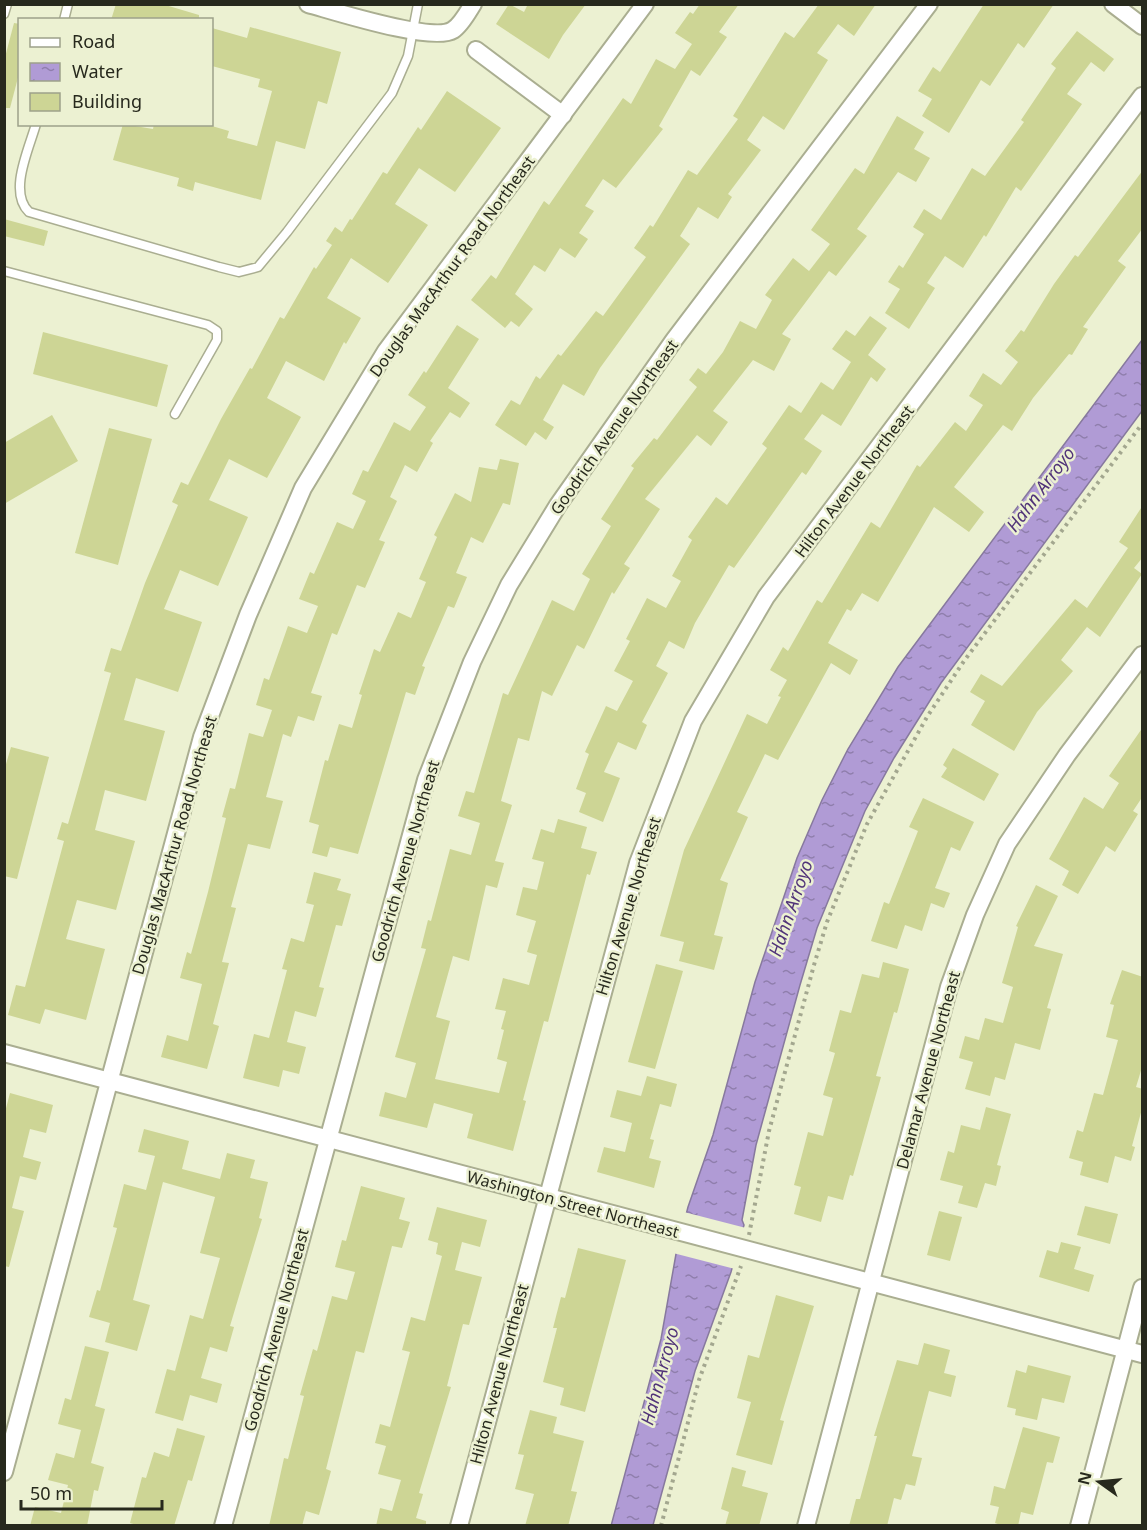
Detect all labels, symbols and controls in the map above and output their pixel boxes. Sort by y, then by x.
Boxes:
legend [18,18,213,126]
text: Road [72,29,115,53]
text: Water [72,59,123,83]
text: Building [72,89,142,113]
street label: Douglas MacArthur Road Northeast [364,151,540,381]
street label: Goodrich Avenue Northeast [545,335,683,519]
street label: Hilton Avenue Northeast [789,400,919,562]
water label: Hahn Arroyo [1000,442,1080,536]
street label: Douglas MacArthur Road Northeast [126,713,222,977]
street label: Goodrich Avenue Northeast [366,757,444,965]
street label: Hilton Avenue Northeast [590,814,666,998]
water label: Hahn Arroyo [762,857,818,959]
street label: Delamar Avenue Northeast [891,968,965,1172]
street label: Washington Street Northeast [464,1165,682,1243]
street label: Goodrich Avenue Northeast [238,1226,314,1434]
street label: Hilton Avenue Northeast [464,1281,534,1466]
water label: Hahn Arroyo [634,1324,684,1428]
north arrow [1069,1452,1129,1512]
text: N [1072,1469,1097,1487]
scale bar [21,1473,162,1511]
text: 50 m [30,1481,72,1505]

